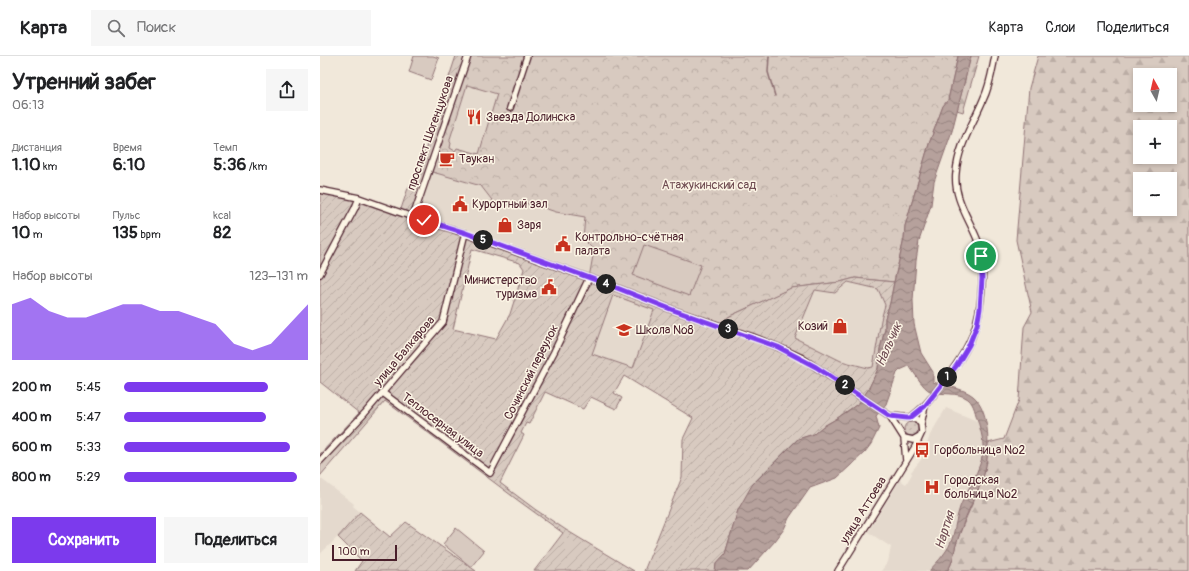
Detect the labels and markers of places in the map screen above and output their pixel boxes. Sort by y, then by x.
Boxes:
restaurant icon: Звезда Долинска [465,108,483,126]
place label: Звезда Долинска [486,110,576,125]
cafe icon: Таукан [438,150,456,168]
place label: Таукан [459,152,494,167]
public building icon: Курортный зал [451,195,469,213]
place label: Курортный зал [472,197,548,212]
pin [407,203,441,237]
shop icon: Заря [496,216,514,234]
place label: Заря [517,218,541,233]
pin: 5 [473,230,493,250]
place label: Контрольно-счётная палата [575,230,684,259]
public building icon: Контрольно-счётная палата [554,235,572,253]
pin [964,239,998,273]
place label: Министерство туризма [464,273,538,302]
pin: 4 [596,274,616,294]
public building icon: Министерство туризма [540,278,558,296]
shop icon: Козий [831,317,849,335]
pin: 3 [718,319,738,339]
place label: Козий [798,319,828,334]
school or university icon: Школа №8 [615,321,633,339]
place label: Школа №8 [636,323,694,338]
pin: 1 [937,367,957,387]
pin: 2 [835,375,855,395]
bus stop icon: Горбольница №2 [913,441,931,459]
place label: Горбольница №2 [934,443,1026,458]
place label: Городская больница №2 [944,473,1018,502]
hospital icon: Городская больница №2 [923,478,941,496]

